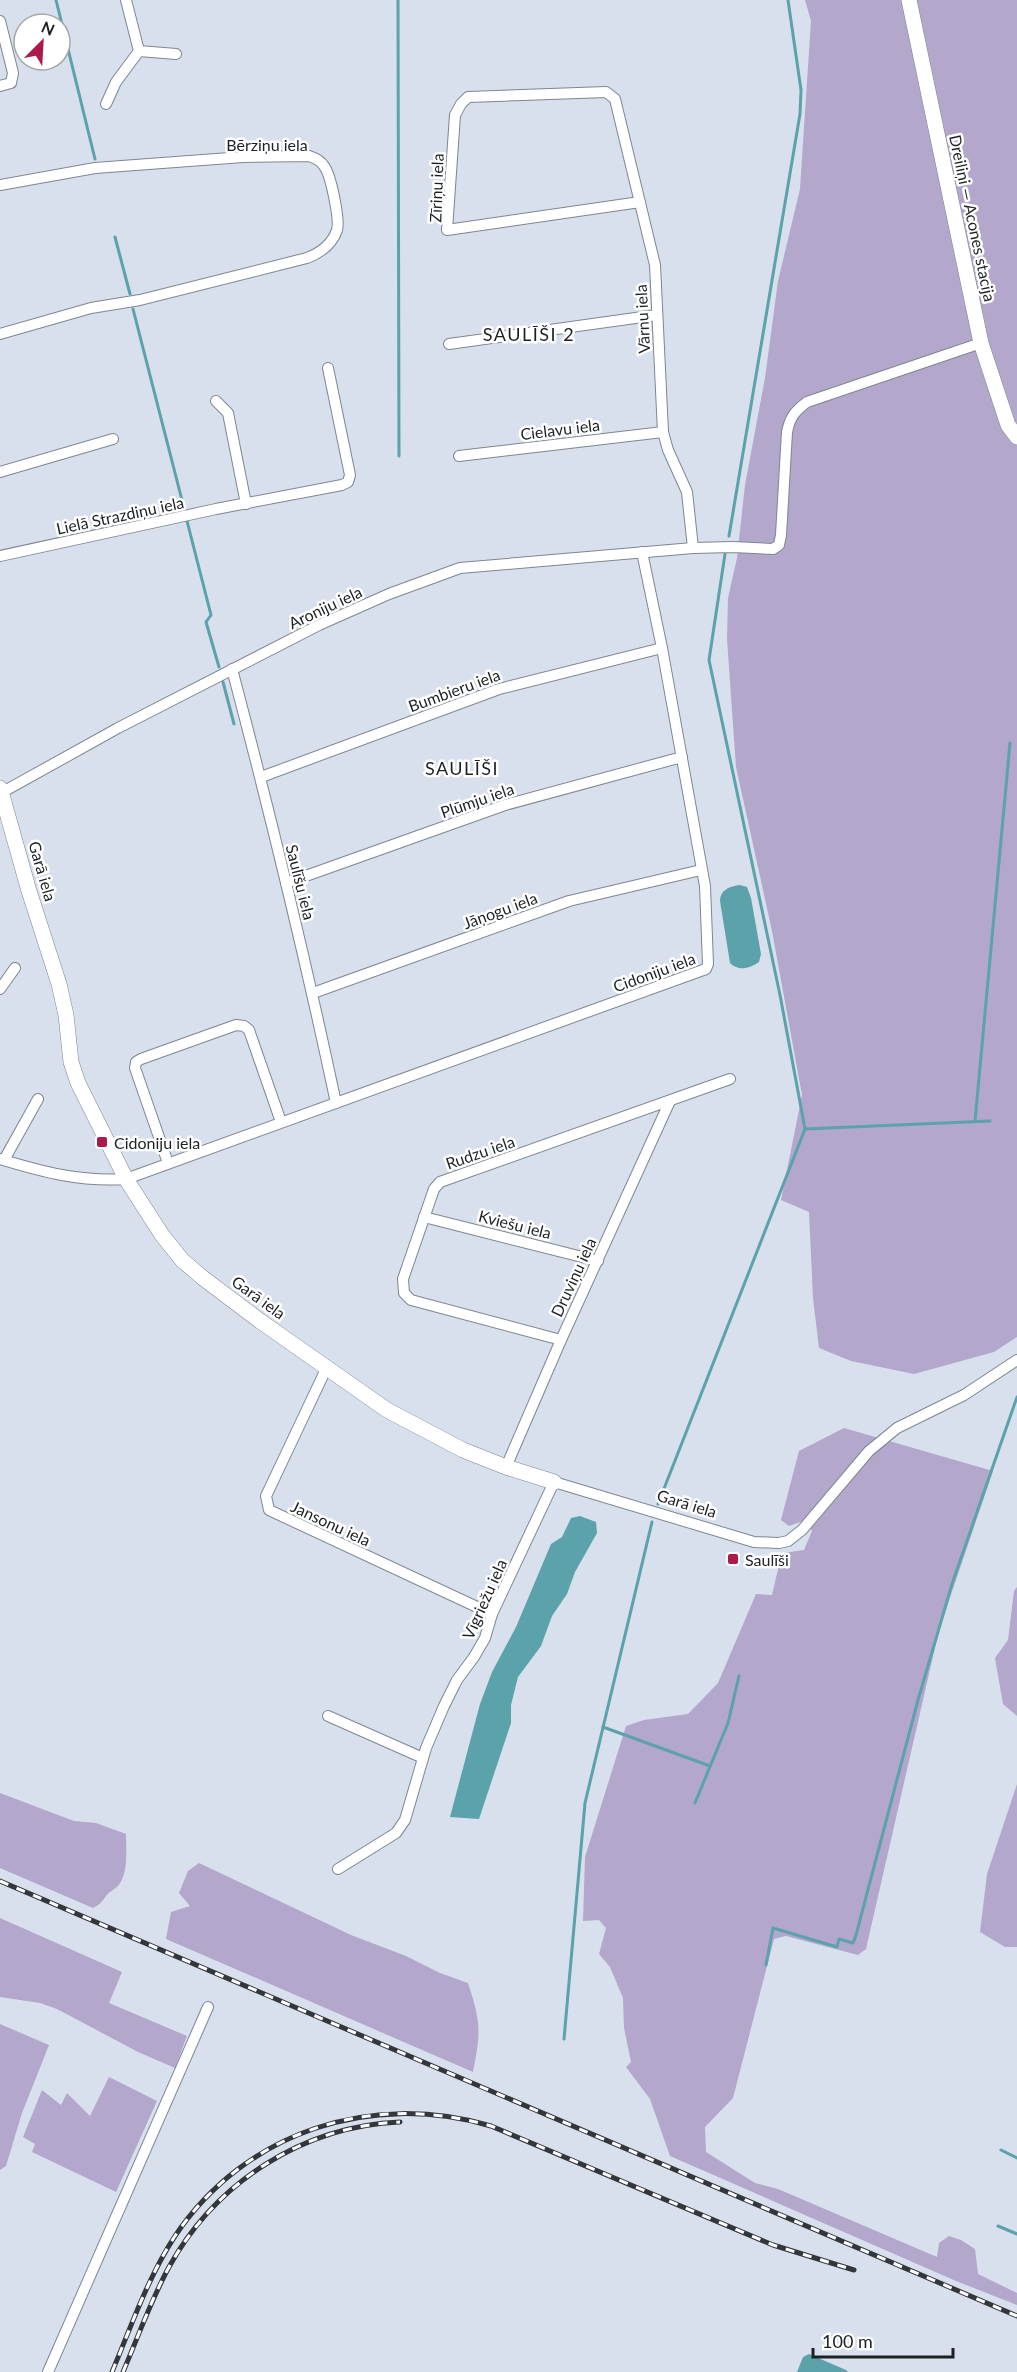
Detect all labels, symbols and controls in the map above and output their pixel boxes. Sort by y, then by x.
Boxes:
north arrow [12,12,72,72]
text: N [39,17,58,39]
street label: Dreiliņi — Acones stacija [946,133,1000,303]
street label: Bērziņu iela [226,135,308,154]
street label: Zīriņu iela [425,153,447,223]
street label: Vārnu iela [631,284,653,354]
district label: SAULĪŠI 2 [483,323,575,345]
street label: Cielavu iela [519,415,601,443]
street label: Lielā Strazdiņu iela [54,492,186,538]
street label: Aroniju iela [285,582,365,632]
street label: Bumbieru iela [405,665,503,715]
district label: SAULĪŠI [425,757,499,779]
street label: Plūmju iela [438,779,516,821]
street label: Garā iela [25,839,61,903]
street label: Saulīšu iela [282,842,320,922]
street label: Jāņogu iela [460,888,540,932]
street label: Cidoniju iela [610,948,698,996]
street label: Rudzu iela [443,1131,517,1173]
place label: Cidoniju iela [114,1133,200,1152]
marker: Cidoniju iela [95,1135,109,1149]
street label: Kviešu iela [477,1206,553,1242]
street label: Druviņu iela [546,1235,600,1319]
street label: Garā iela [229,1271,289,1323]
street label: Garā iela [655,1485,719,1521]
street label: Jansonu iela [288,1496,374,1550]
place label: Saulīši [745,1550,789,1569]
marker: Saulīši [726,1552,740,1566]
street label: Vīgriežu iela [458,1556,510,1642]
scale bar [813,2321,952,2359]
text: 100 m [822,2330,873,2352]

